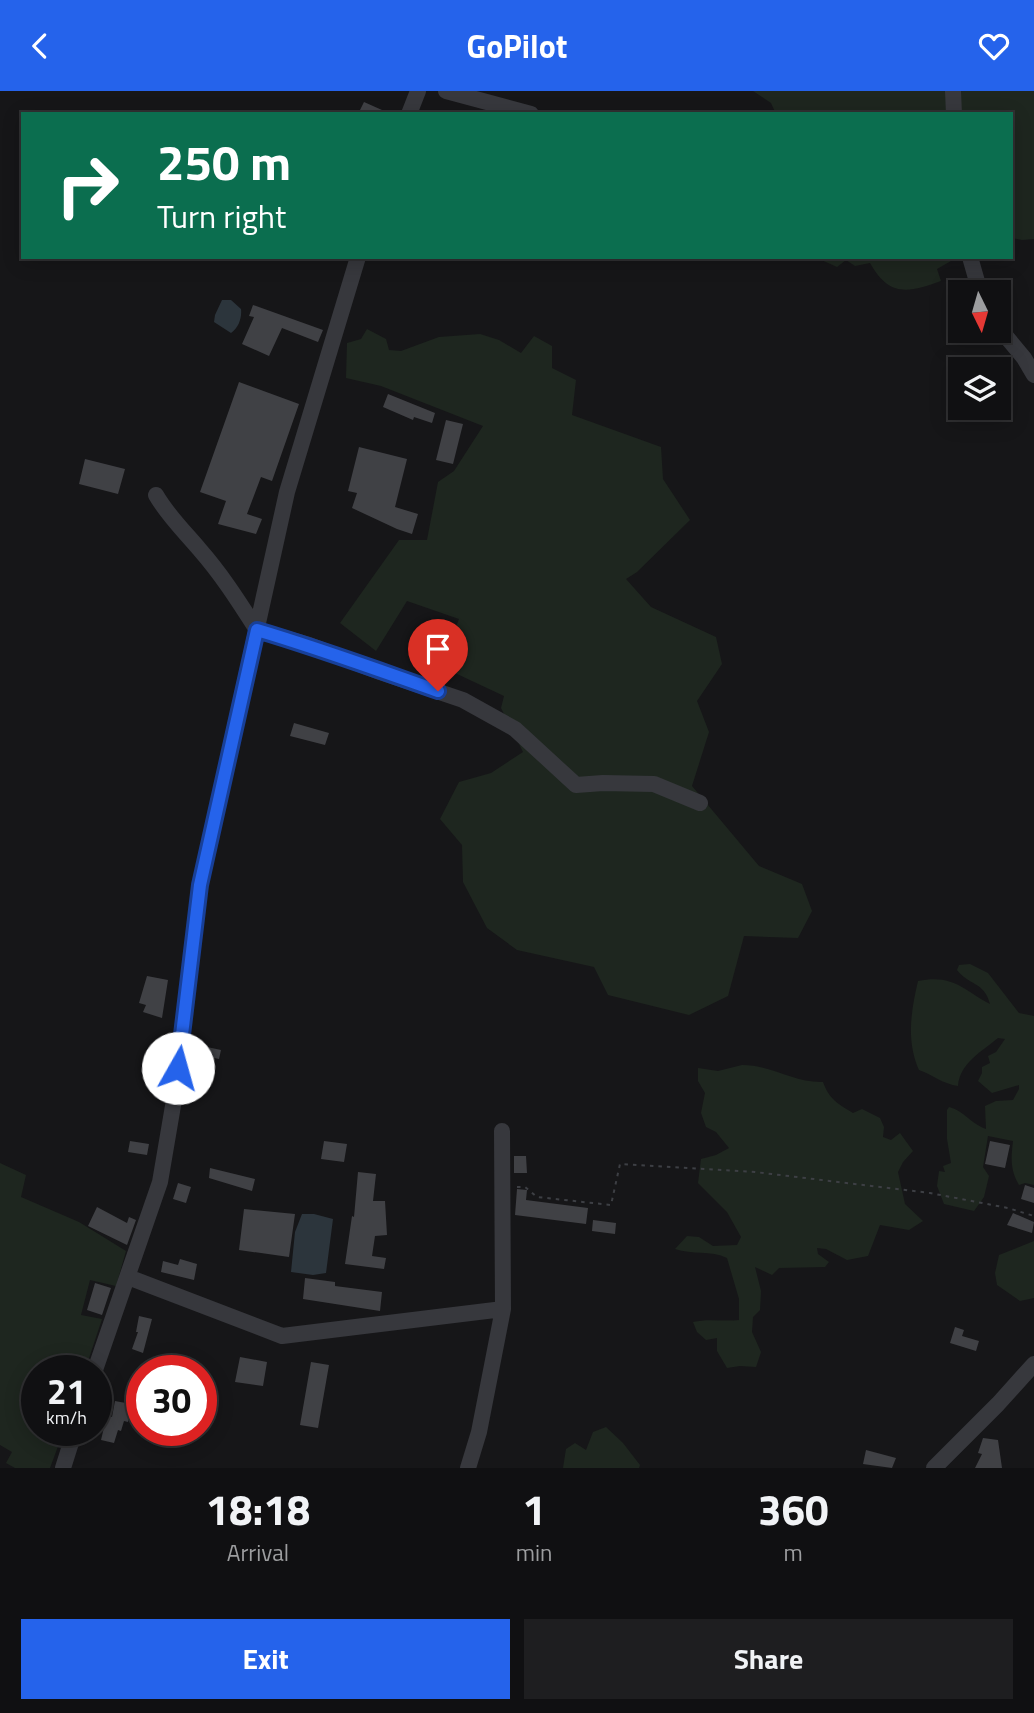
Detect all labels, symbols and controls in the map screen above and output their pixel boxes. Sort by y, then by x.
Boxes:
text: GoPilot [467,22,567,70]
icon: back [21,27,59,65]
icon: heart [975,27,1013,65]
text: 250 m [157,124,291,199]
icon: right [42,140,133,231]
text: Turn right [157,192,286,240]
north arrow [948,280,1012,343]
map controls [948,280,1011,420]
button: layers [948,357,1011,420]
pin [408,619,468,691]
icon: arrive [419,630,457,668]
position arrow [141,1031,215,1105]
speed limit sign: 30 [126,1355,217,1446]
text: 21 [47,1364,86,1418]
text: km/h [46,1404,87,1431]
text: 18:18 [205,1477,310,1541]
text: 1 [522,1477,546,1541]
text: 360 [758,1477,828,1541]
text: Arrival [227,1535,289,1570]
text: min [516,1535,552,1570]
text: m [784,1535,803,1570]
button: Exit [21,1619,510,1699]
button: Share [524,1619,1013,1699]

